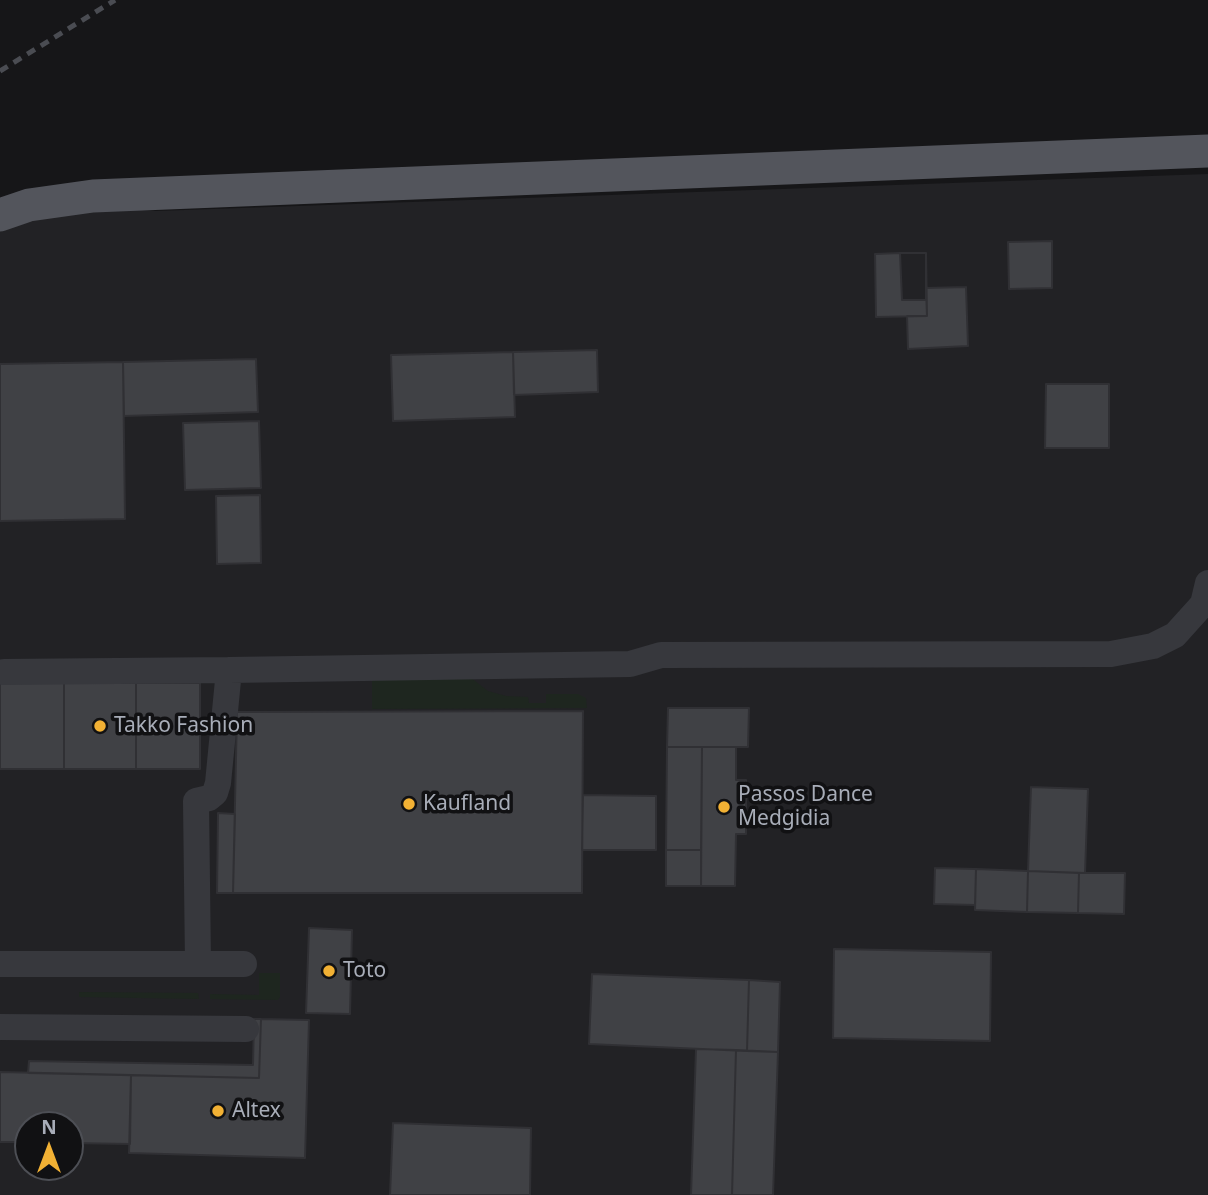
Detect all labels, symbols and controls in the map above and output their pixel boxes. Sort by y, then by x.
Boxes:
place label: Takko Fashion [114,713,253,739]
marker: Takko Fashion [92,718,108,734]
place label: Passos Dance Medgidia [738,782,873,832]
place label: Kaufland [423,791,511,817]
marker: Kaufland [401,796,417,812]
marker: Passos Dance Medgidia [716,799,732,815]
place label: Toto [343,958,386,984]
marker: Toto [321,963,337,979]
place label: Altex [232,1098,281,1124]
marker: Altex [210,1103,226,1119]
north arrow [14,1111,84,1181]
text: N [41,1114,57,1140]

